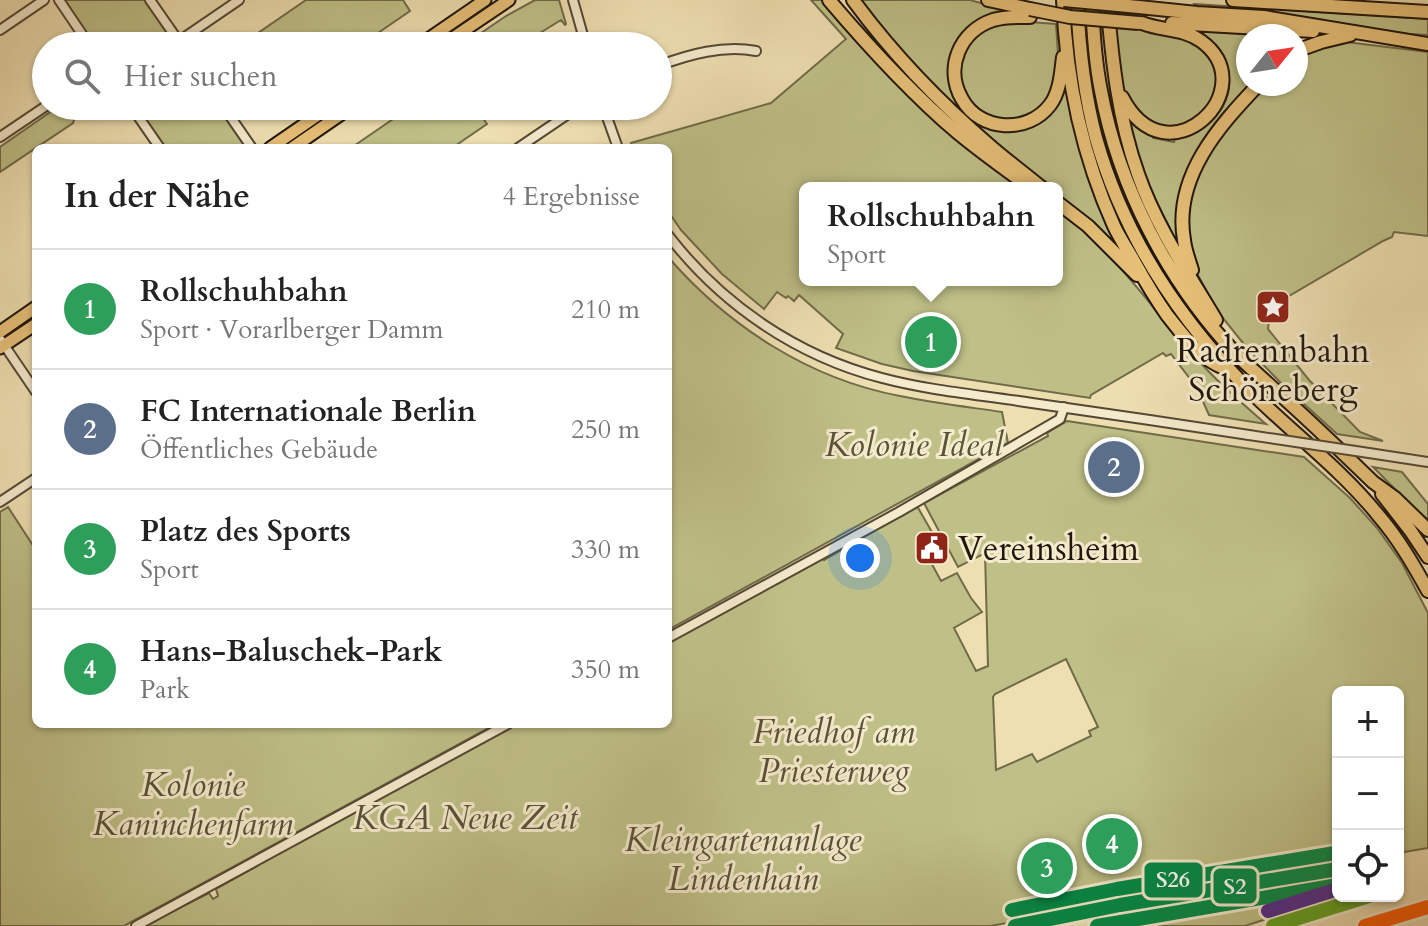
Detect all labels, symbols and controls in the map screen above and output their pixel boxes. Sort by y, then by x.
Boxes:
north arrow [1236,24,1308,96]
search box [32,32,672,120]
icon: search [60,54,104,98]
text: Hier suchen [124,56,277,97]
text: In der Nähe [64,173,250,219]
text: 4 Ergebnisse [503,179,640,214]
popup [799,182,1063,286]
text: Rollschuhbahn [827,196,1035,237]
text: Sport [827,237,886,272]
text: Rollschuhbahn [140,271,348,312]
place icon: Radrennbahn Schöneberg [1254,288,1292,326]
text: 1 [83,292,97,327]
text: 210 m [571,292,640,327]
text: Sport · Vorarlberger Damm [140,312,444,347]
pin: 1 [905,312,957,372]
place label: Radrennbahn Schöneberg [1176,328,1370,413]
text: FC Internationale Berlin [140,391,476,432]
text: 2 [83,412,97,447]
text: 250 m [571,412,640,447]
park label: Kolonie Ideal [825,422,1004,468]
text: Öffentliches Gebäude [140,432,378,467]
pin: 2 [1088,437,1140,497]
text: Platz des Sports [140,511,351,552]
place label: Vereinsheim [958,526,1139,572]
public building icon: Vereinsheim [913,529,951,567]
text: 3 [83,532,97,567]
text: 330 m [571,532,640,567]
your location [840,538,880,578]
text: Sport [140,552,199,587]
text: Hans-Baluschek-Park [140,631,442,672]
text: 4 [83,652,97,687]
text: 350 m [571,652,640,687]
text: Park [140,672,190,707]
map controls [1332,686,1404,902]
button: + [1332,686,1404,758]
park label: Friedhof am Priesterweg [753,709,915,794]
button: − [1332,758,1404,830]
park label: Kolonie Kaninchenfarm [92,762,294,847]
park label: KGA Neue Zeit [353,795,579,841]
pin: 4 [1086,814,1138,874]
park label: Kleingartenanlage Lindenhain [625,817,862,902]
button: locate [1332,830,1404,902]
pin: 3 [1021,838,1073,898]
line badge: S26 [1143,861,1204,899]
text: S26 [1156,865,1190,895]
line badge: S2 [1212,867,1258,905]
text: S2 [1224,872,1246,902]

